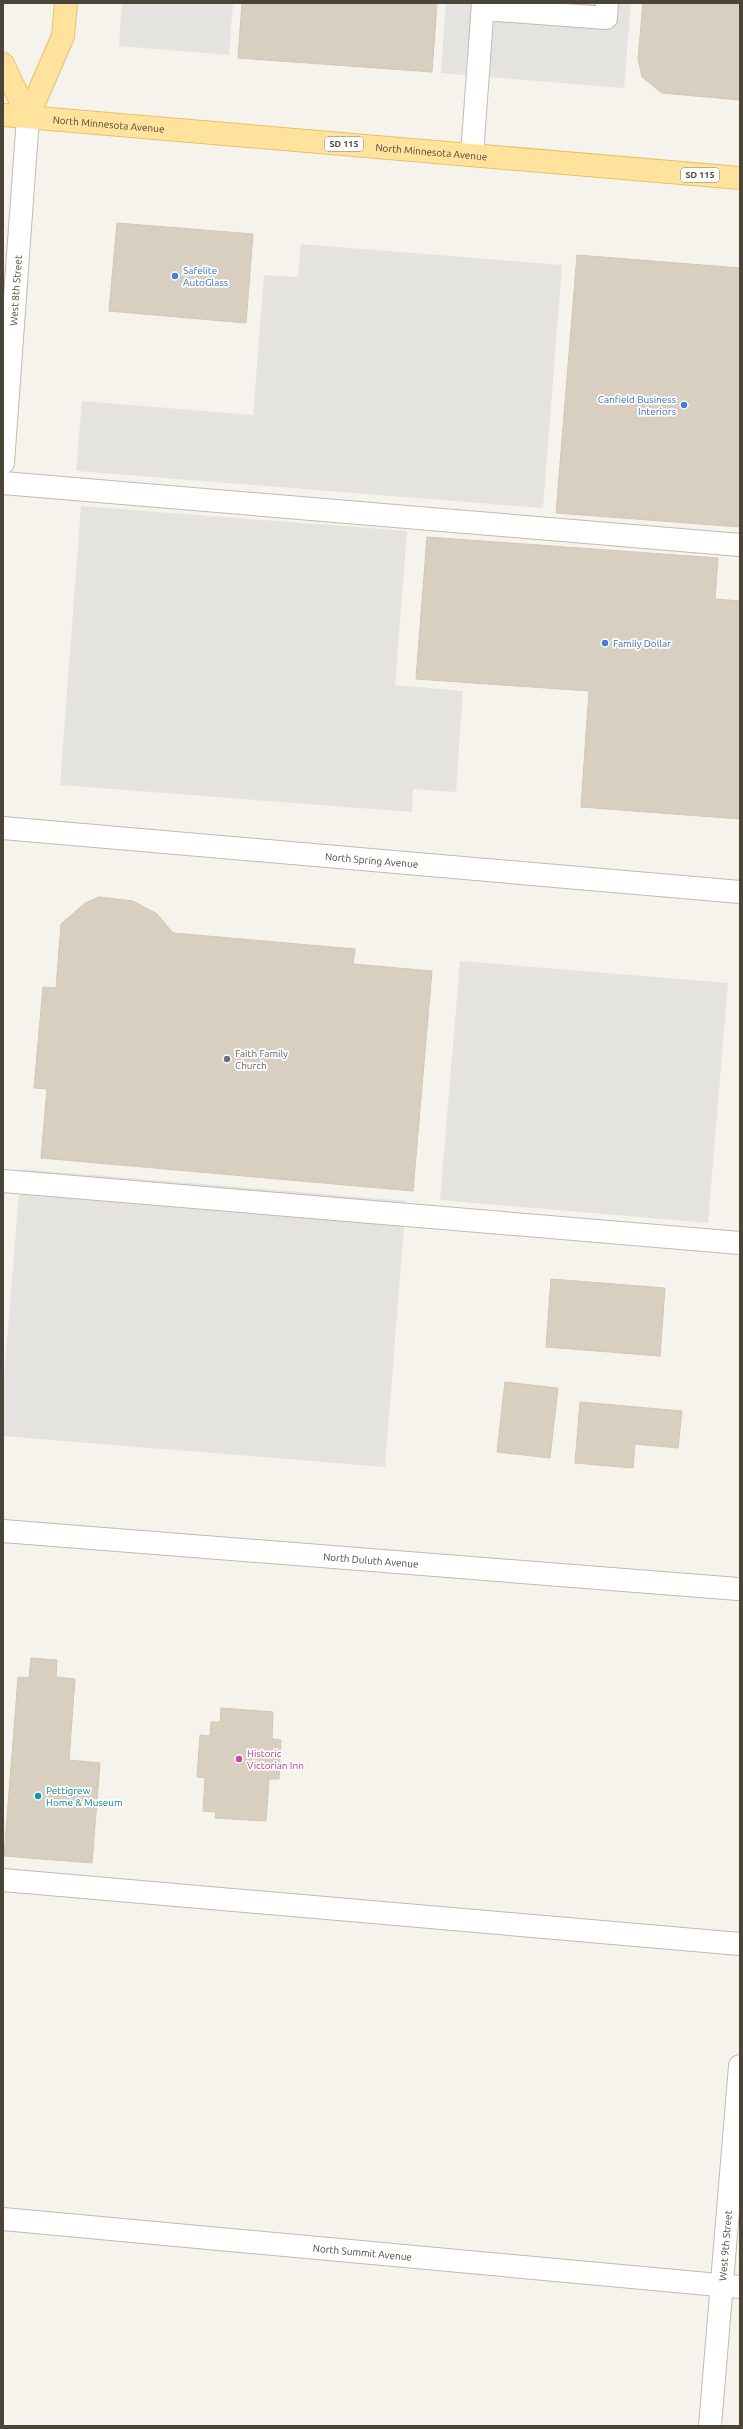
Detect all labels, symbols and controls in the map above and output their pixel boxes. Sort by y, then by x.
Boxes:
street label: North Minnesota Avenue [52,114,165,134]
road number: SD 115 [325,137,363,151]
street label: North Minnesota Avenue [375,141,488,162]
road number: SD 115 [681,168,719,182]
street label: West 8th Street [7,255,24,326]
place label: Safelite AutoGlass [183,265,228,288]
marker: Safelite AutoGlass [170,271,180,281]
place label: Canfield Business Interiors [598,394,676,417]
marker: Canfield Business Interiors [679,400,689,410]
marker: Family Dollar [600,638,610,648]
place label: Family Dollar [613,638,671,649]
street label: North Spring Avenue [325,850,419,870]
place label: Faith Family Church [235,1048,288,1071]
marker: Faith Family Church [222,1054,232,1064]
street label: North Duluth Avenue [323,1551,419,1569]
place label: Historic Victorian Inn [247,1748,304,1771]
marker: Historic Victorian Inn [234,1754,244,1764]
place label: Pettigrew Home & Museum [46,1785,123,1808]
marker: Pettigrew Home & Museum [33,1791,43,1801]
street label: West 9th Street [717,2210,733,2281]
street label: North Summit Avenue [312,2242,412,2262]

